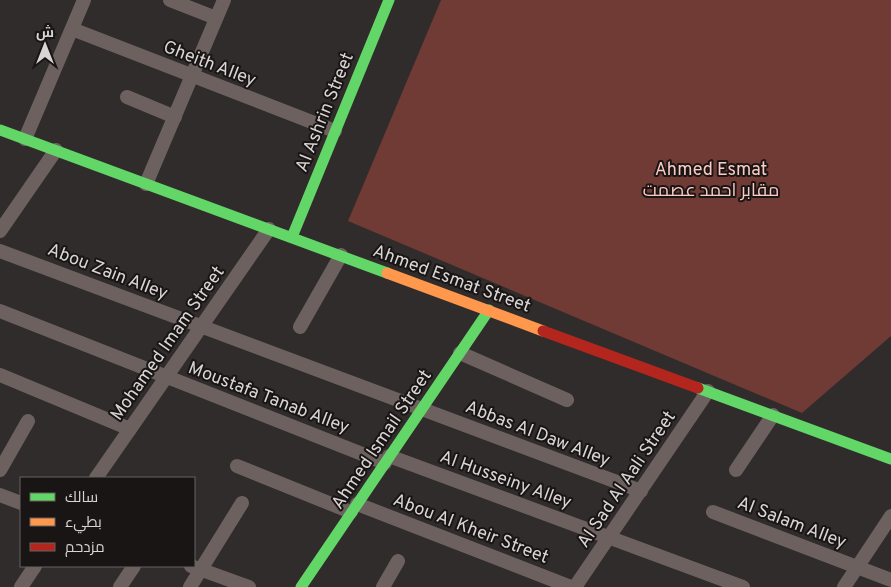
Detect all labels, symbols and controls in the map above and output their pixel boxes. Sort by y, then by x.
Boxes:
north arrow [20,20,70,70]
text: ش [36,24,54,42]
street label: Gheith Alley [160,36,259,93]
street label: Al Ashrin Street [291,49,360,176]
park label: Ahmed Esmat مقابر احمد عصمت [643,159,779,203]
street label: Abou Zain Alley [44,239,171,306]
street label: Ahmed Esmat Street [369,240,534,319]
street label: Mohamed Imam Street [106,262,230,426]
street label: Moustafa Tanab Alley [185,357,352,440]
street label: Ahmed Ismail Street [327,366,437,514]
street label: Abbas Al Daw Alley [462,396,613,473]
street label: Al Sad Al Aali Street [573,407,682,553]
street label: Al Husseiny Alley [436,446,574,515]
legend [20,477,195,567]
text: سالك [65,489,98,508]
street label: Abou Al Kheir Street [389,489,552,570]
street label: Al Salam Alley [734,492,849,555]
text: بطيء [65,514,102,534]
text: مزدحم [65,539,105,558]

